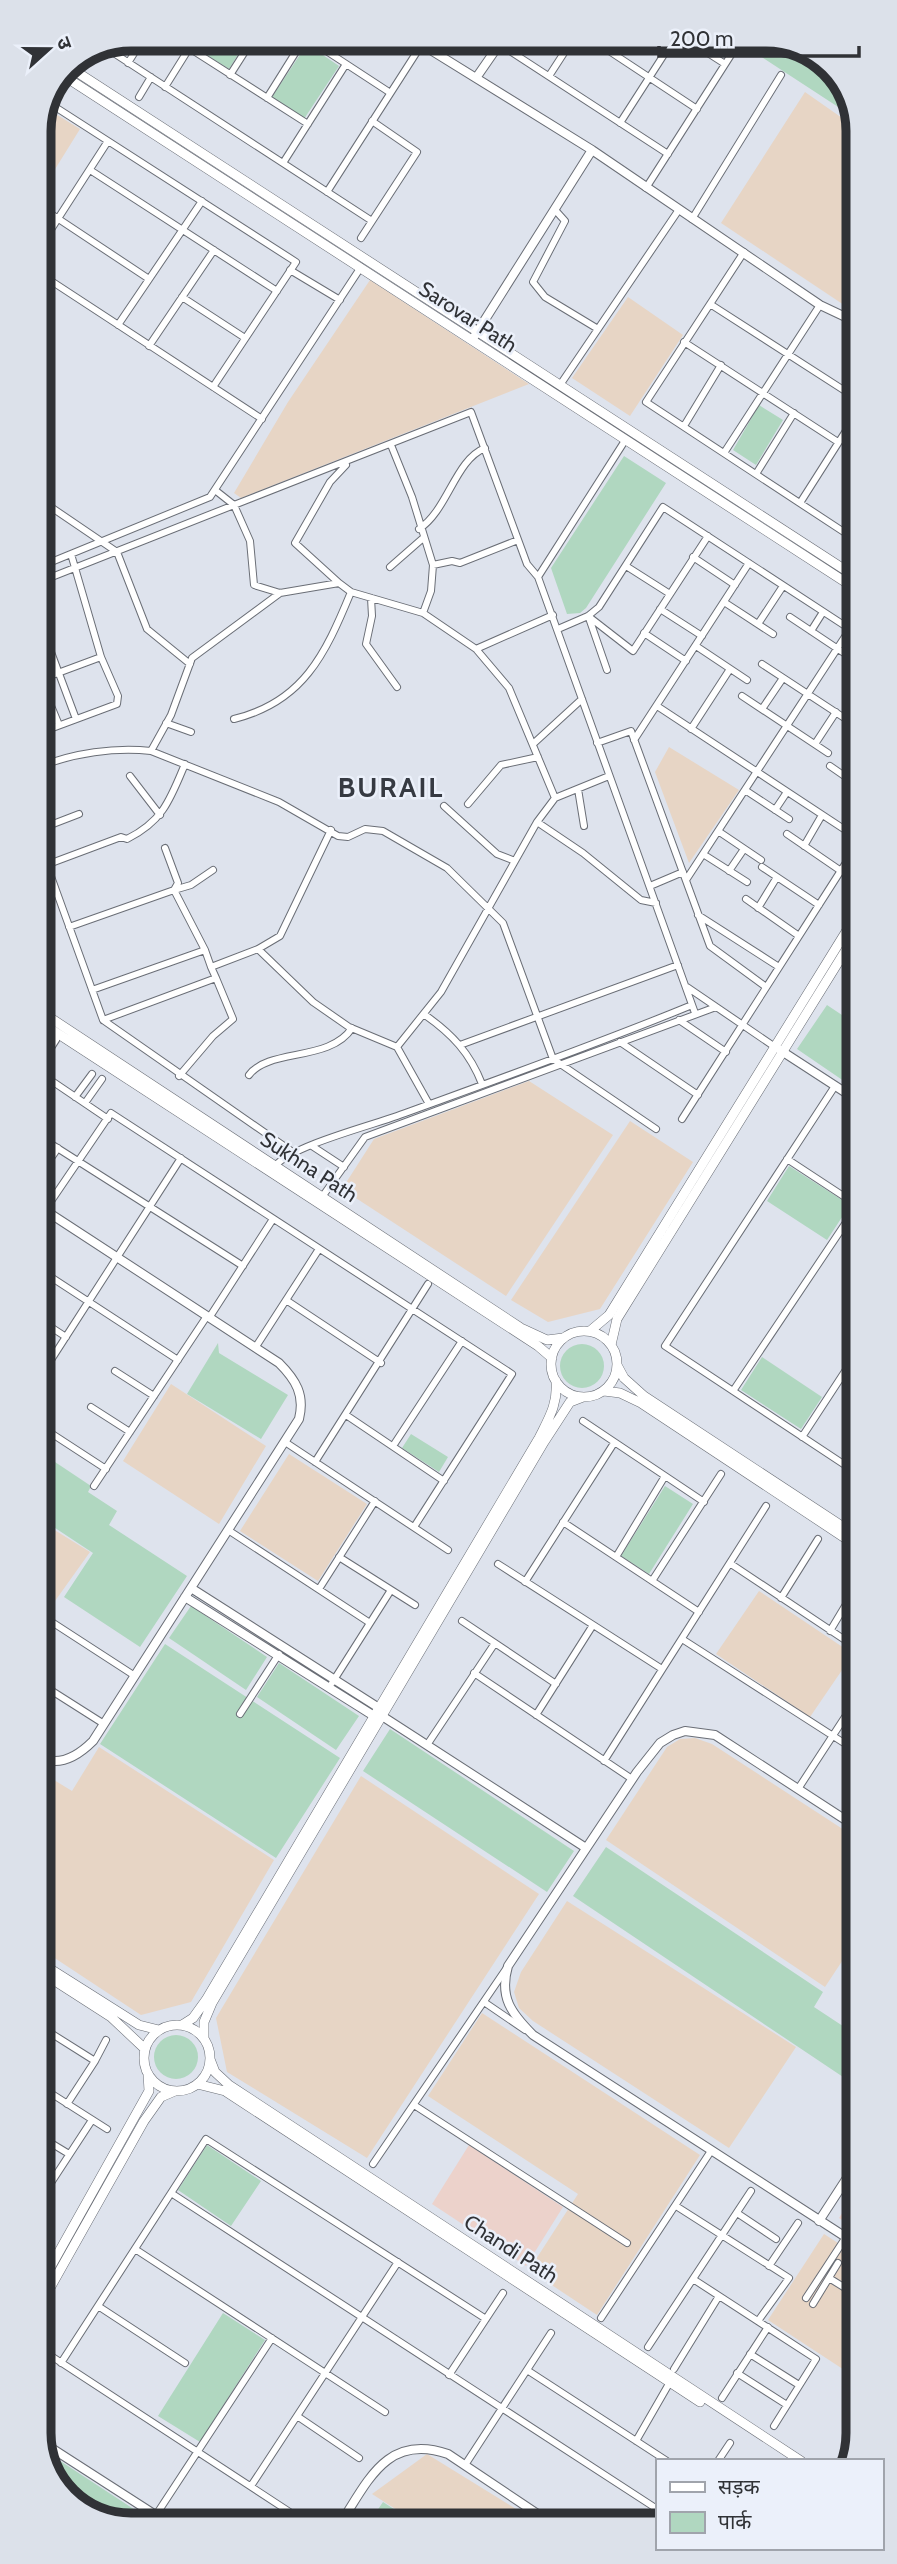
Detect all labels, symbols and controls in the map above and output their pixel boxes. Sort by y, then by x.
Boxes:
north arrow [14,14,84,84]
scale bar [659,14,858,58]
text: 200 m [670,26,733,51]
text: उ [52,34,77,53]
street label: Sarovar Path [415,276,522,358]
district label: BURAIL [338,770,444,804]
street label: Sukhna Path [256,1126,362,1207]
street label: Chandi Path [460,2209,563,2288]
legend [656,2459,883,2550]
text: सड़क [718,2474,760,2499]
text: पार्क [718,2509,752,2534]

